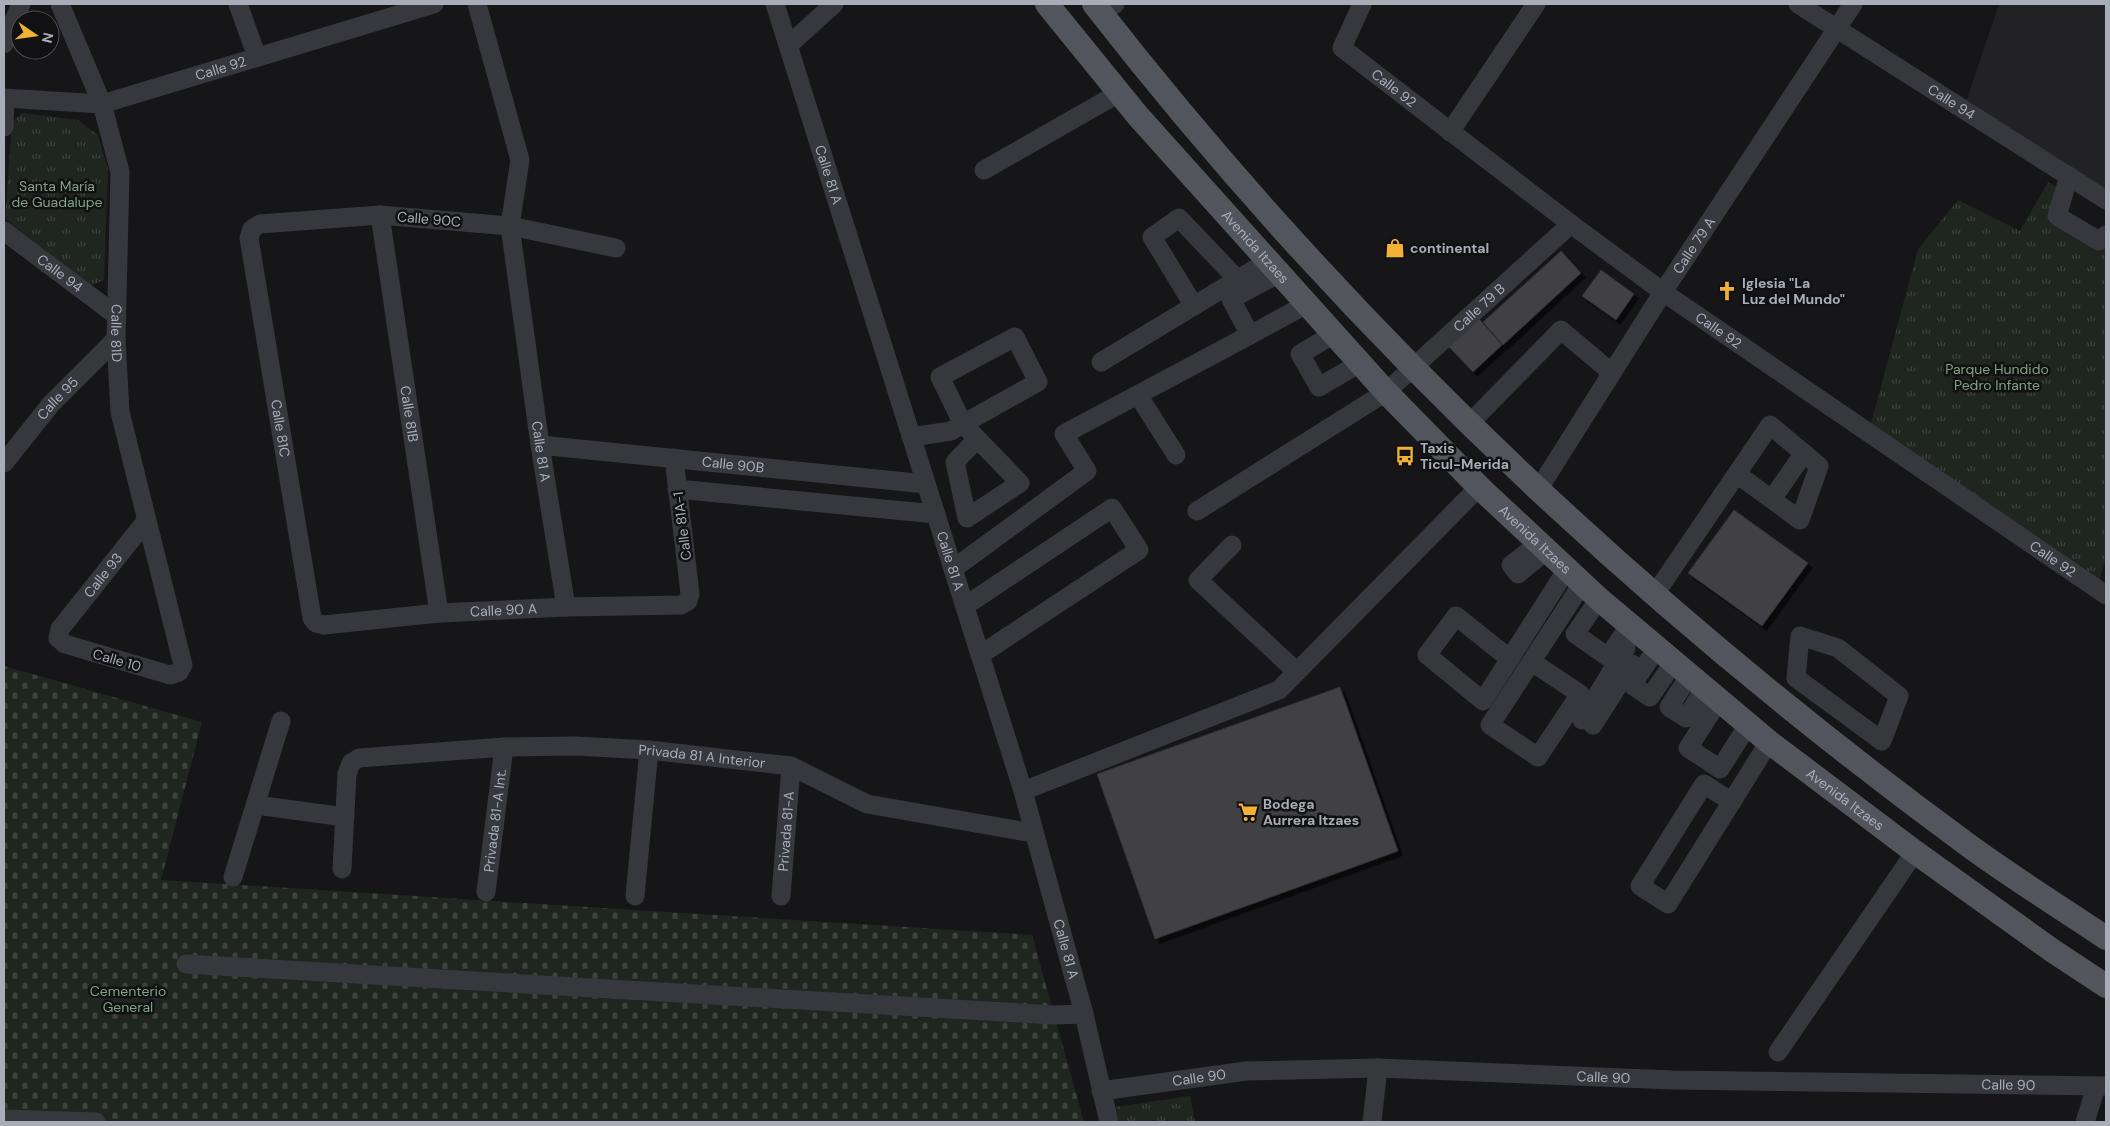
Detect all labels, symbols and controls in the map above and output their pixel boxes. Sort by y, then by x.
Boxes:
north arrow [10,10,60,60]
text: N [38,31,58,45]
street label: Calle 92 [193,52,248,84]
street label: Calle 92 [1368,65,1420,111]
street label: Calle 94 [1924,80,1979,124]
street label: Calle 81 A [811,143,847,207]
park label: Santa María de Guadalupe [12,177,103,211]
street label: Avenida Itzaes [1218,206,1293,287]
street label: Calle 90C [396,207,462,231]
street label: Calle 79 A [1668,213,1719,277]
shop icon: continental [1384,237,1406,259]
place label: continental [1410,239,1489,257]
street label: Calle 94 [33,250,87,296]
place label: Iglesia "La Luz del Mundo" [1742,274,1845,308]
street label: Calle 79 B [1449,279,1509,336]
church icon: Iglesia "La Luz del Mundo" [1716,280,1738,302]
street label: Calle 81D [107,304,126,363]
street label: Calle 92 [1692,308,1745,352]
park label: Parque Hundido Pedro Infante [1945,360,2049,394]
street label: Calle 95 [33,373,82,424]
street label: Calle 81B [396,384,423,443]
street label: Calle 81C [267,398,294,459]
street label: Calle 81 A [528,420,555,483]
place label: Taxis Ticul-Merida [1420,439,1509,473]
bus stop icon: Taxis Ticul-Merida [1394,445,1416,467]
street label: Calle 90B [701,452,765,477]
street label: Calle 81A-1 [669,491,695,561]
street label: Avenida Itzaes [1495,501,1575,578]
street label: Calle 81 A [933,529,968,593]
street label: Calle 92 [2026,537,2080,581]
street label: Calle 93 [80,549,126,601]
street label: Calle 90 A [470,599,537,621]
street label: Calle 10 [91,645,143,675]
street label: Privada 81 A Interior [638,740,766,772]
street label: Avenida Itzaes [1803,764,1888,835]
street label: Privada 81-A Int. [480,768,510,873]
street label: Privada 81-A [774,790,798,872]
place label: Bodega Aurrera Itzaes [1263,795,1359,829]
supermarket icon: Bodega Aurrera Itzaes [1237,801,1259,823]
street label: Calle 81 A [1049,917,1083,981]
park label: Cementerio General [90,982,166,1016]
street label: Calle 90 [1171,1065,1227,1090]
street label: Calle 90 [1576,1067,1631,1087]
street label: Calle 90 [1981,1075,2035,1094]

